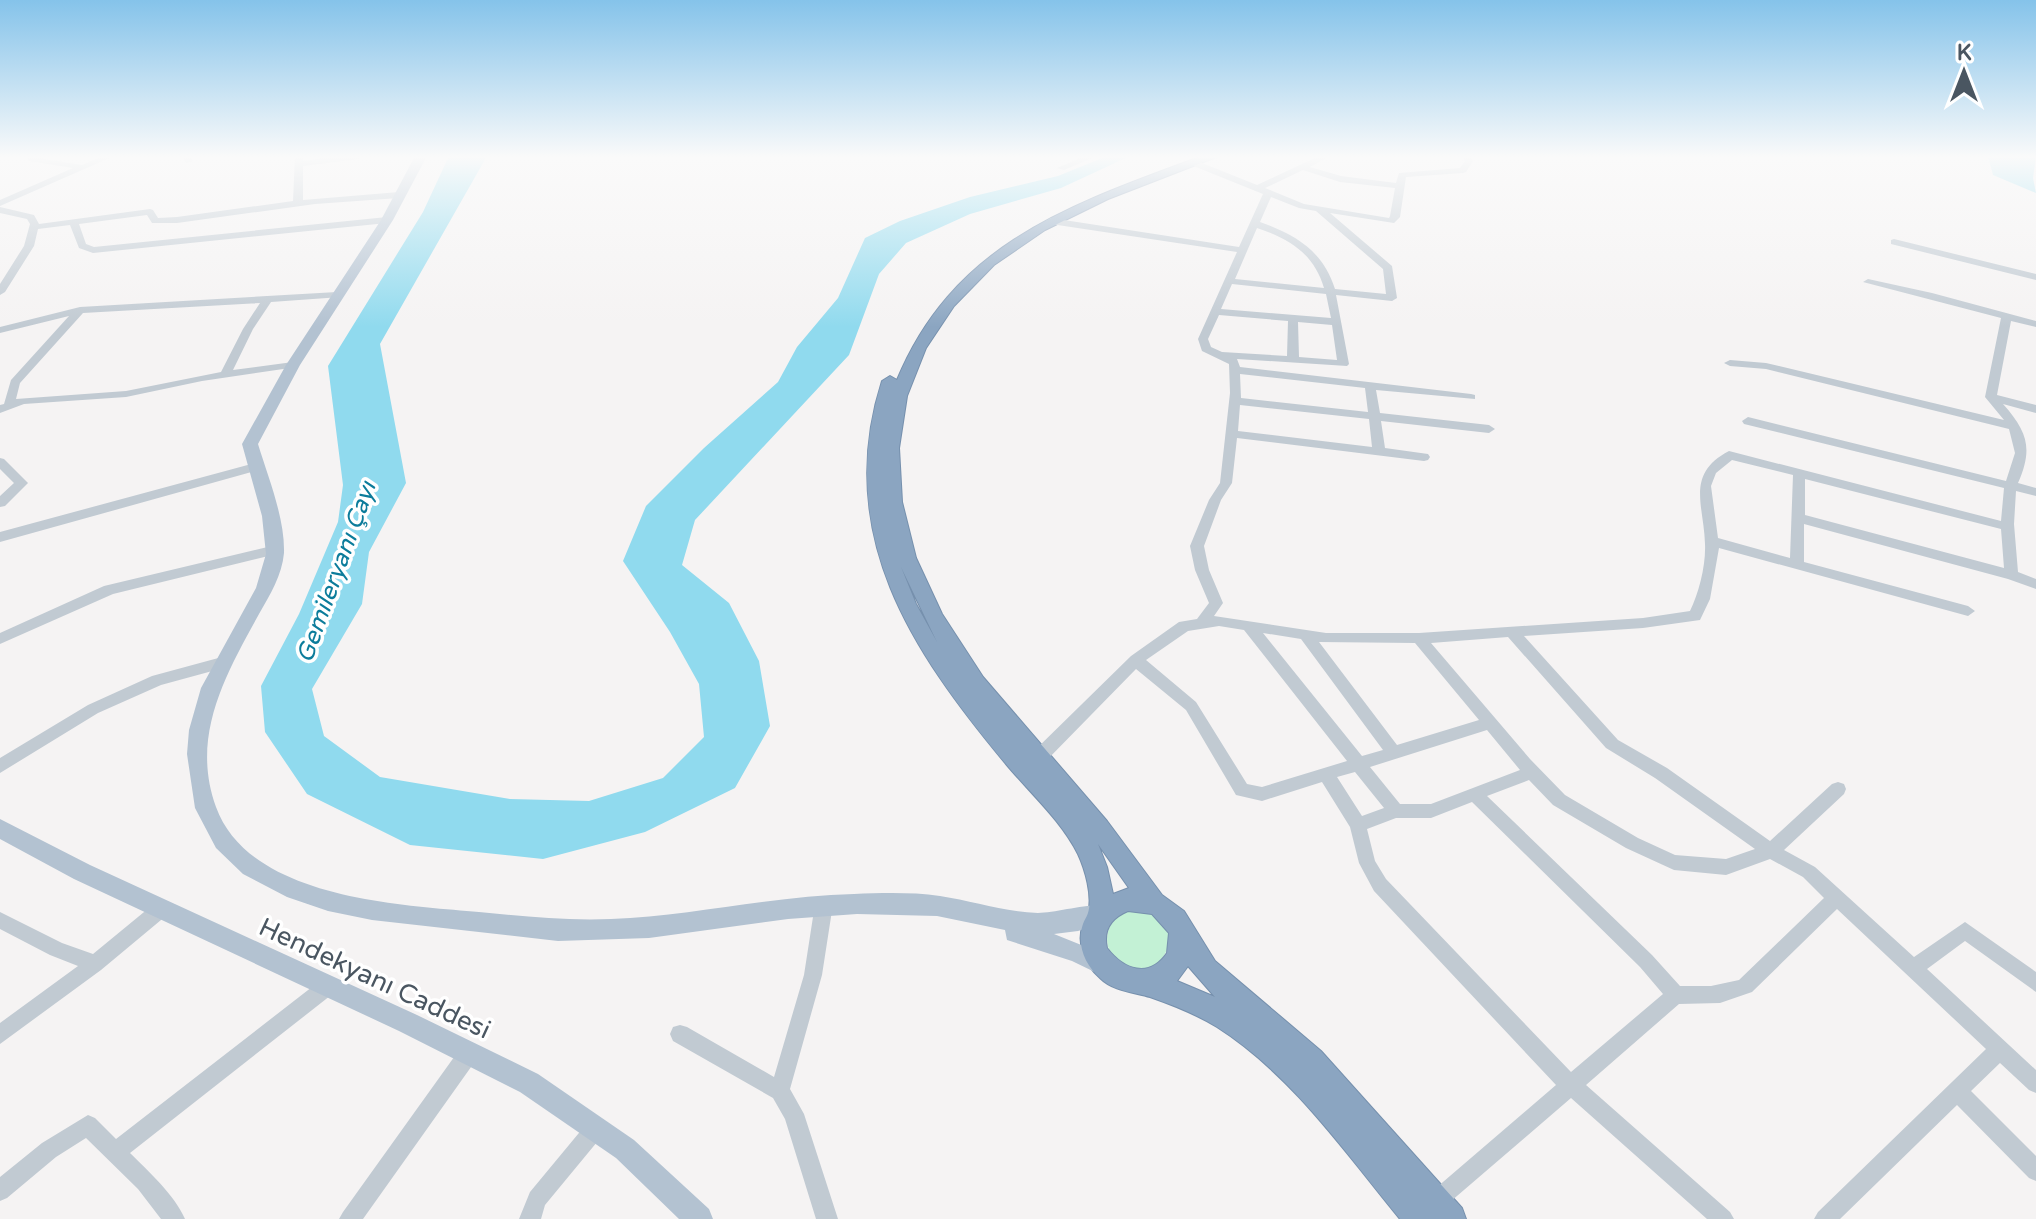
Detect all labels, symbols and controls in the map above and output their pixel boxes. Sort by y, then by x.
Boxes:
north arrow [1924,32,2004,112]
text: K [1957,40,1972,66]
water label: Gemileryanı Çayı [290,476,383,667]
street label: Hendekyanı Caddesi [254,911,495,1046]

